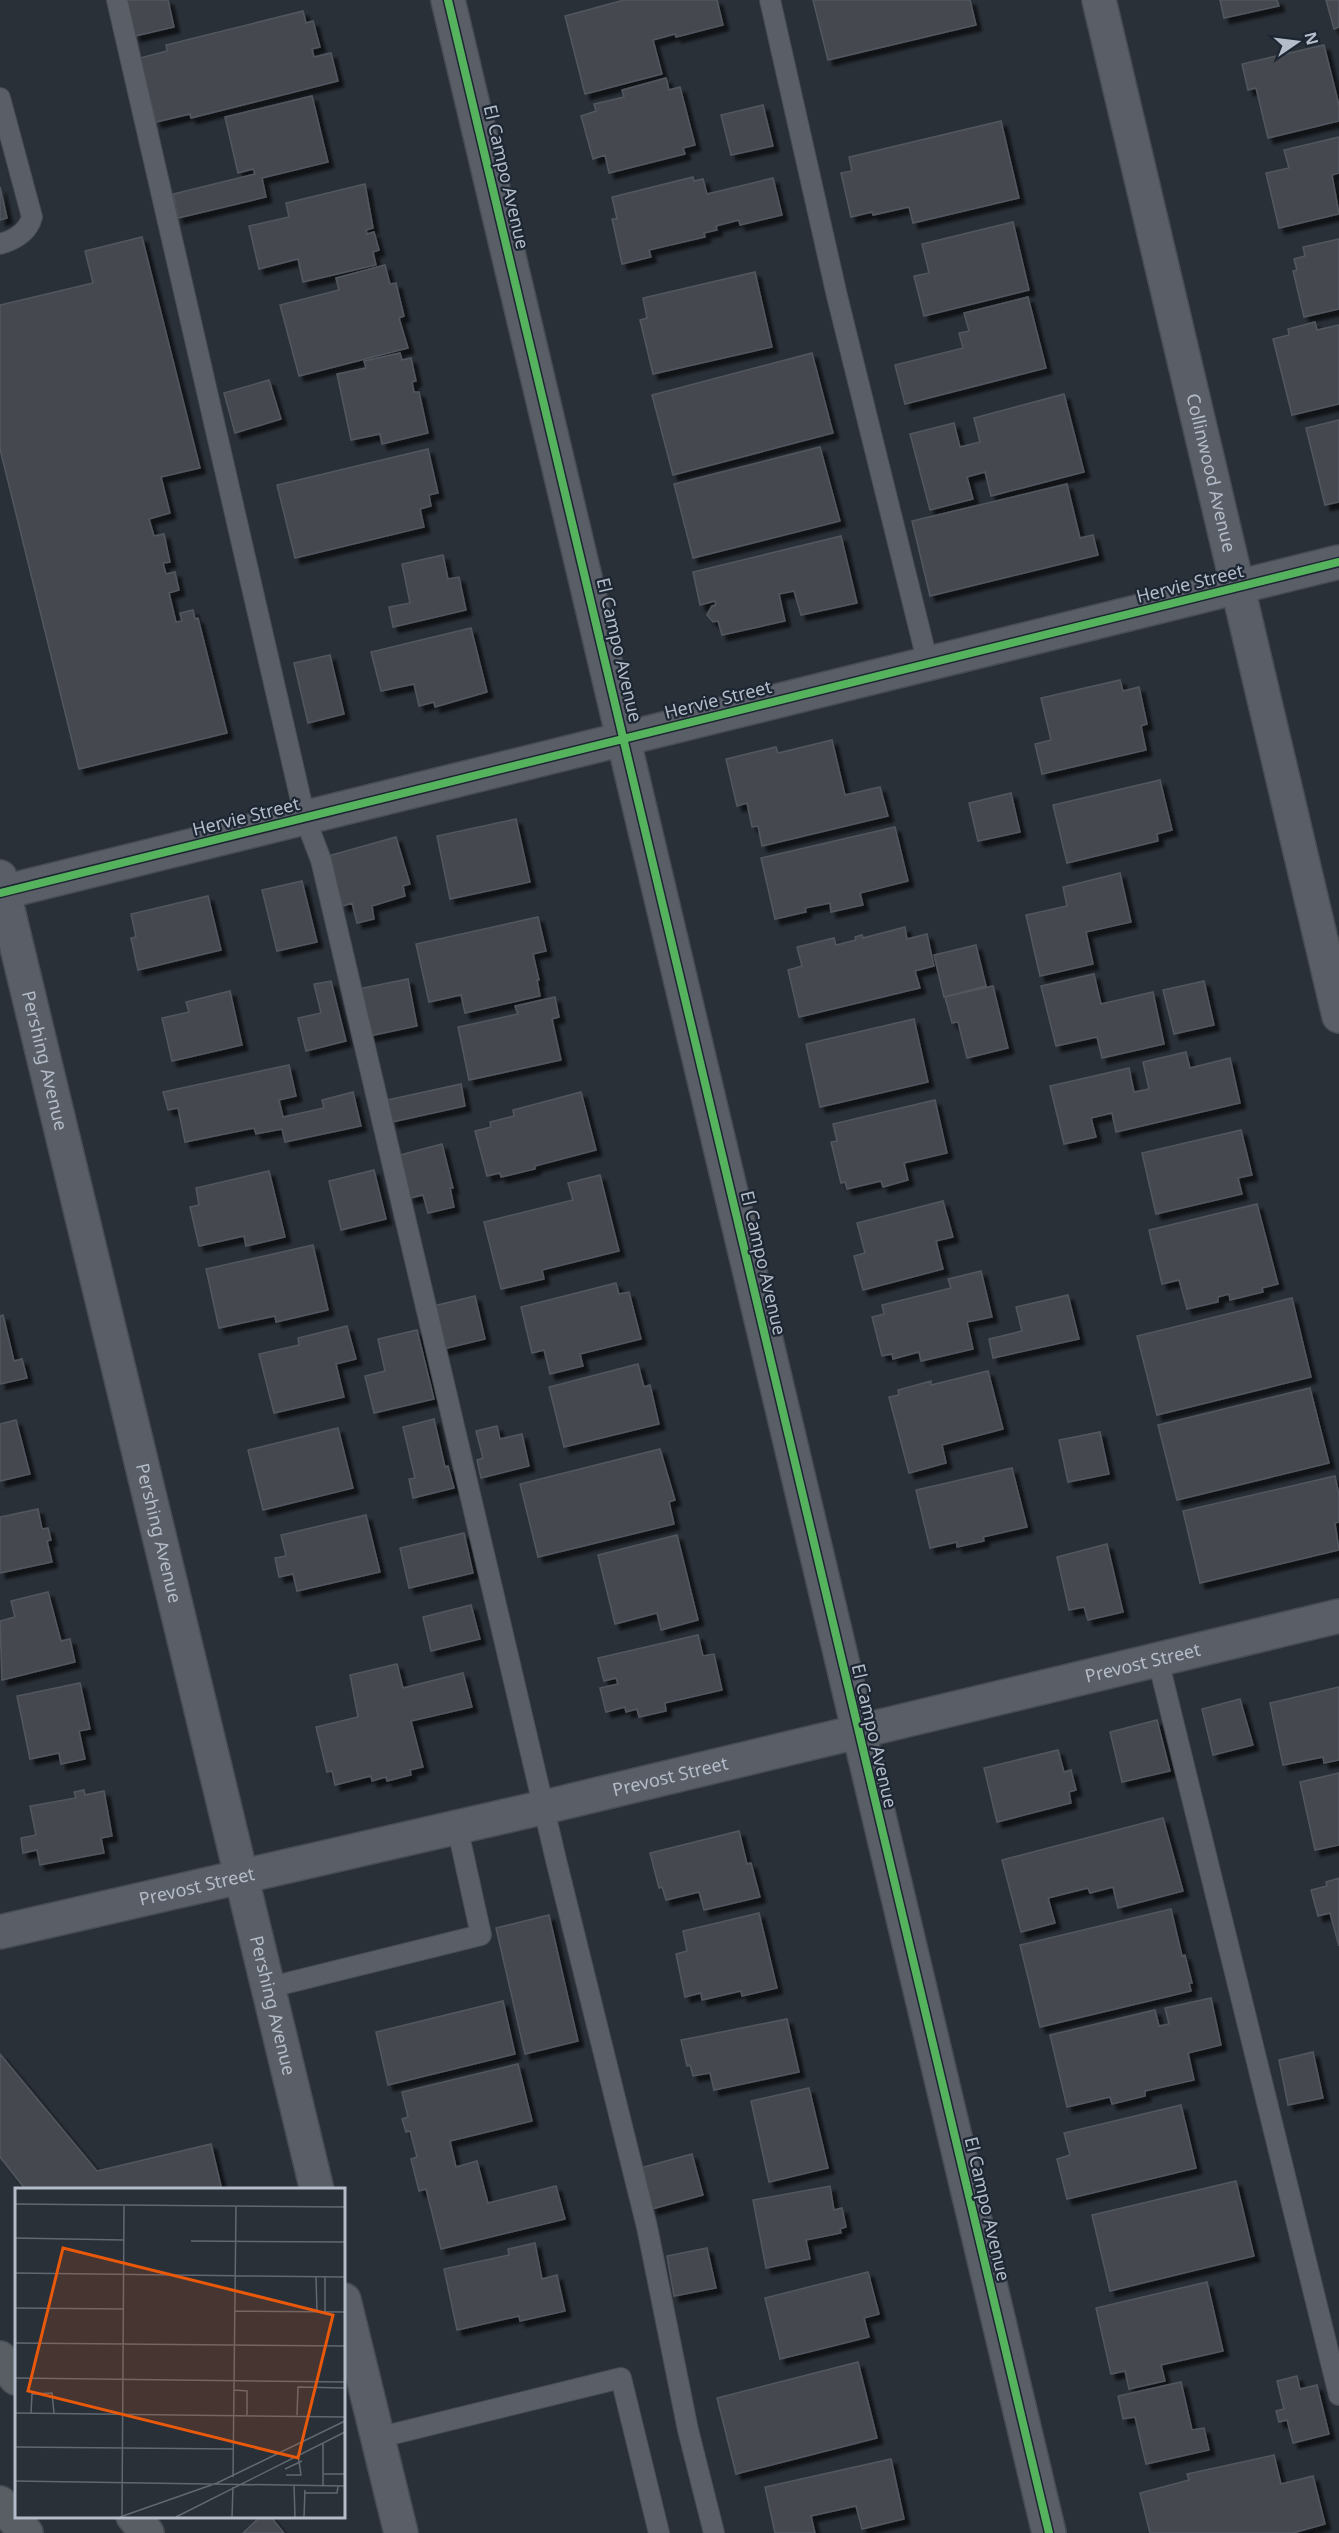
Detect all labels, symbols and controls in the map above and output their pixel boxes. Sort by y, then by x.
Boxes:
north arrow [1267,12,1327,72]
text: N [1299,29,1324,47]
street label: El Campo Avenue [479,102,535,251]
street label: Collinwood Avenue [1181,391,1242,554]
street label: Hervie Street [1134,558,1246,608]
street label: El Campo Avenue [592,575,648,724]
street label: Hervie Street [662,674,774,724]
street label: Hervie Street [190,791,302,841]
street label: Pershing Avenue [17,988,74,1133]
street label: El Campo Avenue [736,1188,792,1337]
street label: Pershing Avenue [131,1461,188,1605]
street label: Prevost Street [1082,1637,1203,1688]
street label: El Campo Avenue [847,1661,903,1810]
street label: Prevost Street [610,1750,731,1801]
street label: Prevost Street [137,1861,257,1911]
street label: Pershing Avenue [245,1933,302,2078]
street label: El Campo Avenue [960,2134,1016,2283]
inset map [15,2188,345,2518]

